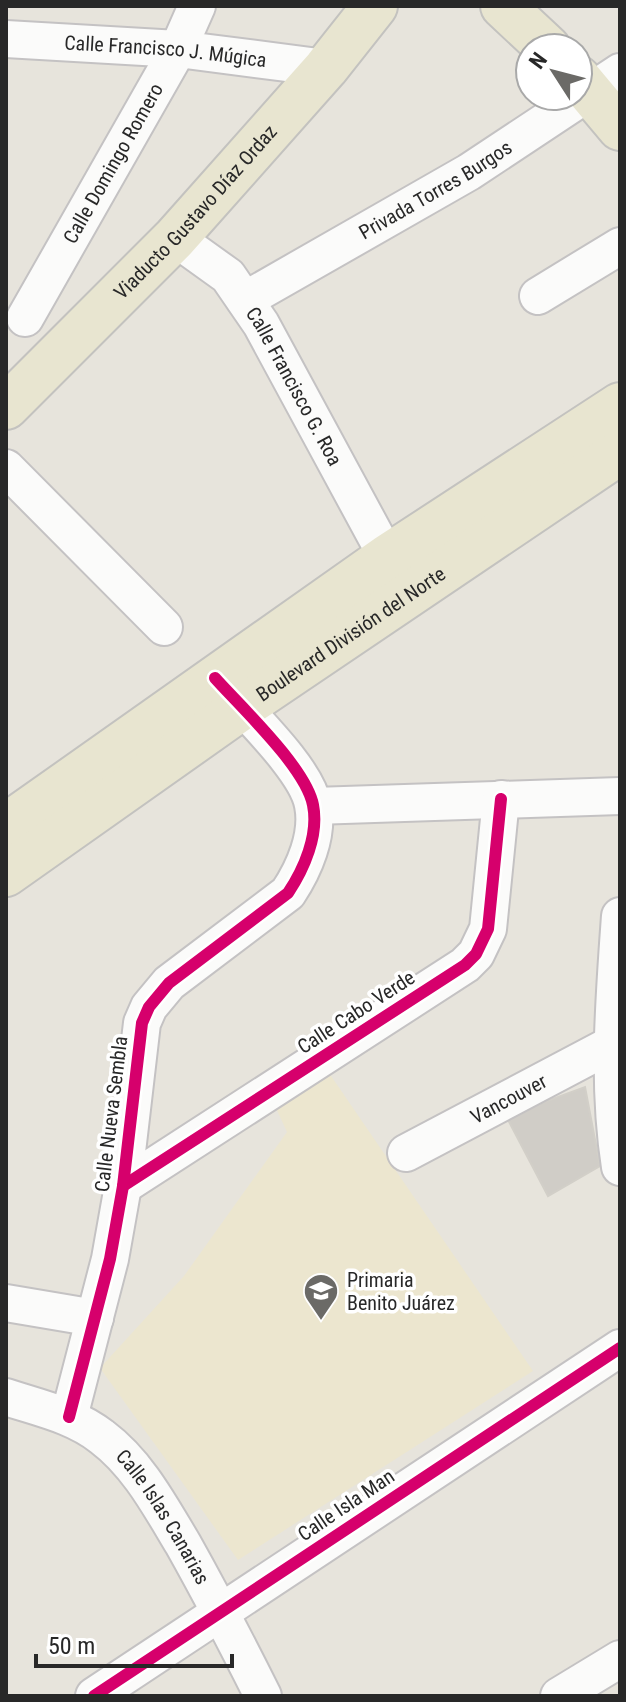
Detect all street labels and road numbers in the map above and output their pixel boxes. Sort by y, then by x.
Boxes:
street label: Calle Francisco J. Múgica [64,30,268,72]
street label: Calle Domingo Romero [58,79,168,248]
street label: Viaducto Gustavo Díaz Ordaz [109,120,282,304]
street label: Privada Torres Burgos [355,135,516,244]
street label: Calle Francisco G. Roa [241,302,347,470]
street label: Boulevard División del Norte [252,562,450,706]
street label: Calle Cabo Verde [293,965,419,1059]
street label: Calle Nueva Sembla [90,1035,132,1193]
street label: Vancouver [466,1069,551,1129]
street label: Calle Islas Canarias [111,1444,215,1588]
street label: Calle Isla Man [293,1464,399,1546]

